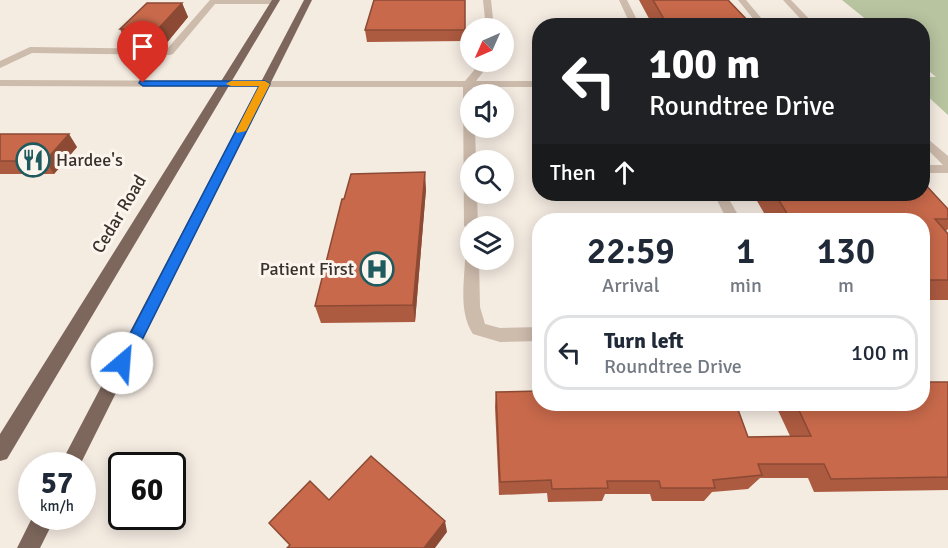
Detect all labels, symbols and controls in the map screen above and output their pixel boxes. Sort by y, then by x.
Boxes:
north arrow [460,18,514,72]
map controls [460,18,514,270]
pin [117,21,168,83]
icon: arrive [126,30,159,63]
text: 100 m [649,39,760,90]
icon: left [550,42,628,120]
button: sound [460,84,514,138]
text: Roundtree Drive [649,90,835,123]
restaurant icon: Hardee's [15,142,51,178]
place label: Hardee's [56,149,123,171]
button: search [460,150,514,204]
icon: ahead [608,156,641,189]
text: Then [550,159,596,186]
street label: Cedar Road [87,171,151,257]
button: layers [460,216,514,270]
text: 22:59 [587,229,675,274]
text: 1 [736,229,756,274]
text: 130 [817,229,875,274]
hospital icon: Patient First [359,251,395,287]
place label: Patient First [260,258,354,280]
text: Arrival [602,273,660,298]
text: min [730,273,762,298]
text: m [838,273,854,298]
text: Turn left [604,327,684,354]
position arrow [90,331,154,395]
icon: left [553,336,586,369]
text: 100 m [851,339,909,366]
text: Roundtree Drive [604,354,742,379]
speed limit sign: 60 [108,452,186,530]
text: 57 [41,465,73,502]
text: km/h [40,497,74,515]

